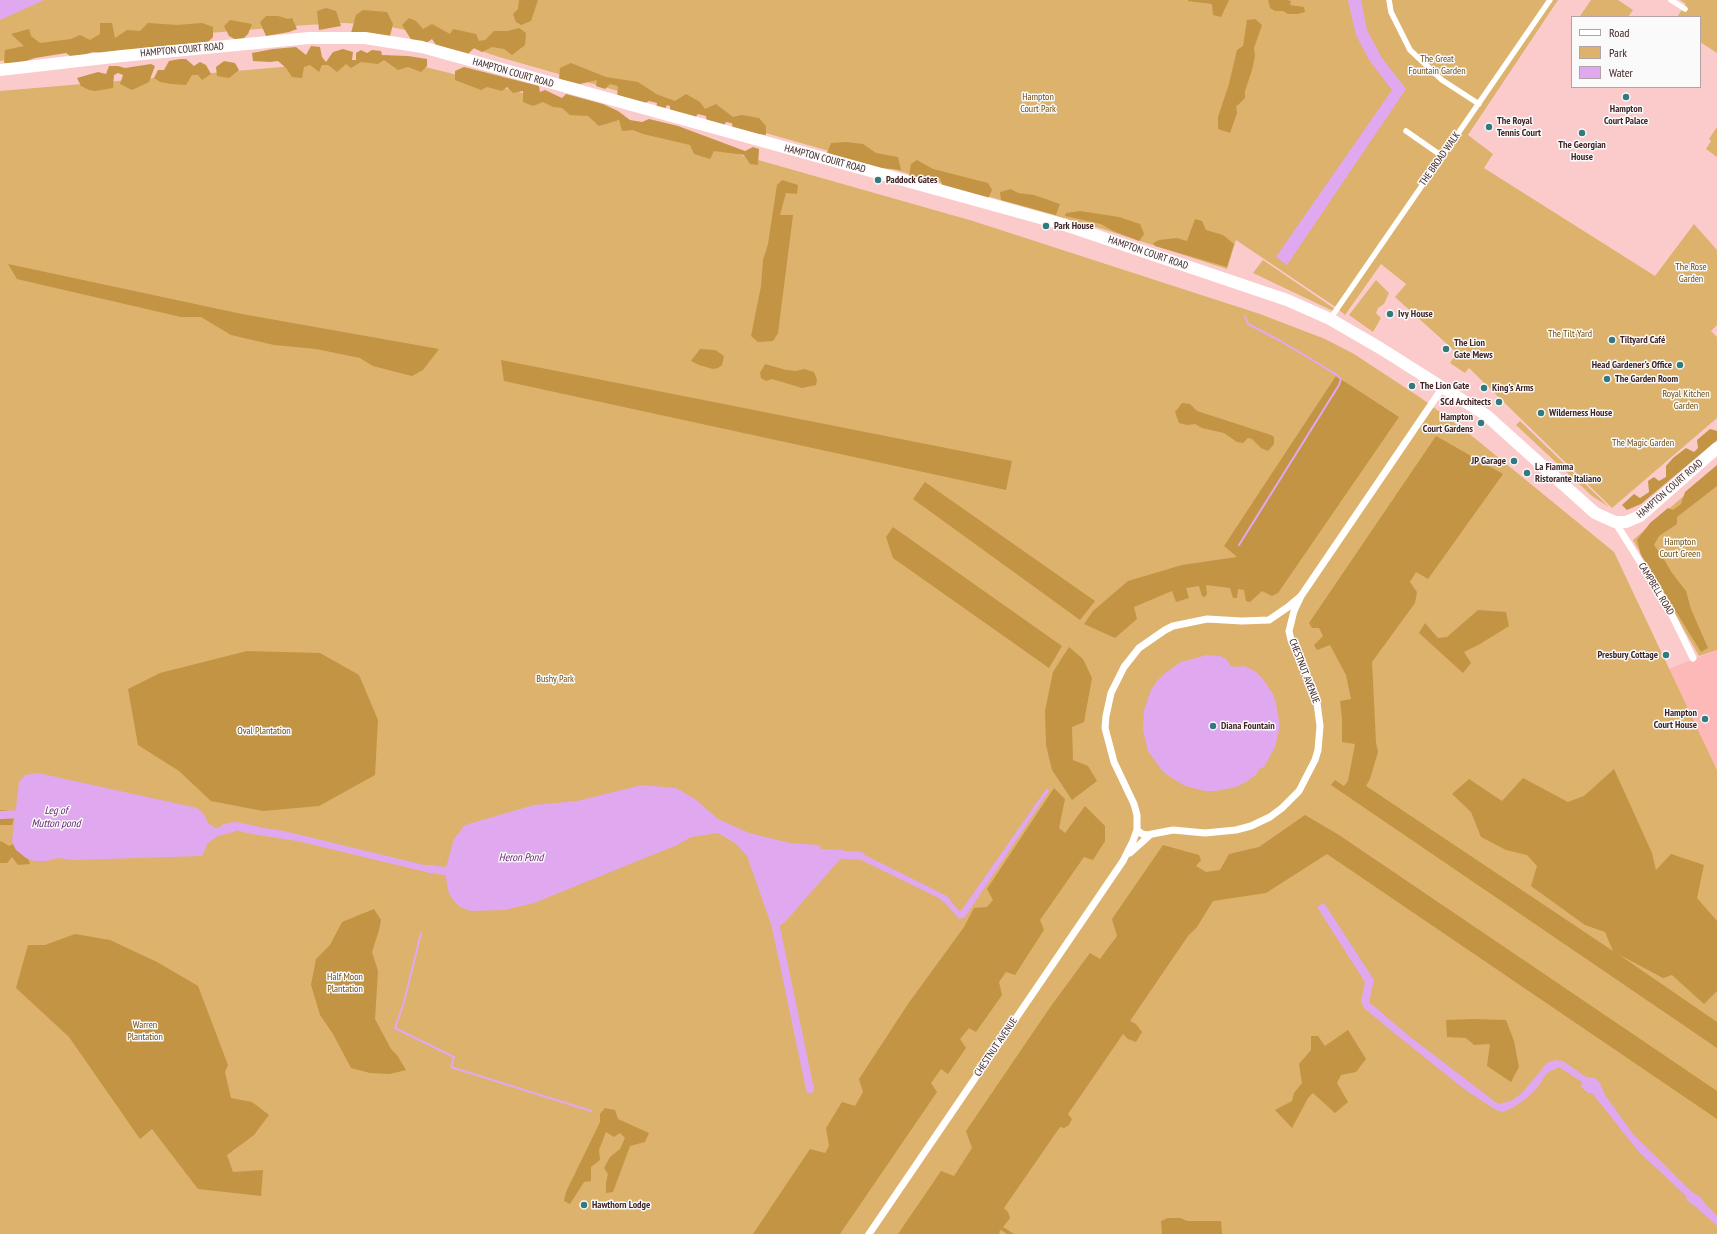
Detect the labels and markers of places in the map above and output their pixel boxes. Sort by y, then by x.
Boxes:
marker: Hampton Court Palace [1621,92,1631,102]
place label: Hampton Court Palace [1604,103,1648,126]
place label: The Royal Tennis Court [1497,115,1541,138]
marker: The Royal Tennis Court [1484,122,1494,132]
marker: The Georgian House [1577,128,1587,138]
place label: The Georgian House [1558,139,1606,162]
place label: Paddock Gates [886,174,938,186]
marker: Paddock Gates [873,175,883,185]
place label: Park House [1054,220,1094,232]
marker: Park House [1041,221,1051,231]
place label: Ivy House [1398,308,1433,320]
marker: Ivy House [1385,309,1395,319]
place label: Tiltyard Café [1620,334,1665,346]
marker: Tiltyard Café [1607,335,1617,345]
place label: The Lion Gate Mews [1454,337,1493,360]
marker: The Lion Gate Mews [1441,344,1451,354]
place label: Head Gardener's Office [1592,359,1672,371]
marker: Head Gardener's Office [1675,360,1685,370]
place label: The Garden Room [1615,373,1678,385]
marker: The Garden Room [1602,374,1612,384]
place label: The Lion Gate [1420,380,1469,392]
marker: The Lion Gate [1407,381,1417,391]
place label: King's Arms [1492,382,1534,394]
marker: King's Arms [1479,383,1489,393]
place label: SCd Architects [1440,396,1491,408]
marker: SCd Architects [1494,397,1504,407]
place label: Wilderness House [1549,407,1612,419]
marker: Wilderness House [1536,408,1546,418]
place label: Hampton Court Gardens [1423,411,1473,434]
marker: Hampton Court Gardens [1476,418,1486,428]
place label: JP Garage [1471,455,1506,467]
marker: JP Garage [1509,456,1519,466]
place label: La Fiamma Ristorante Italiano [1535,461,1601,484]
marker: La Fiamma Ristorante Italiano [1522,468,1532,478]
place label: Presbury Cottage [1598,649,1658,661]
marker: Presbury Cottage [1661,650,1671,660]
place label: Hampton Court House [1654,707,1697,730]
marker: Hampton Court House [1700,714,1710,724]
place label: Diana Fountain [1221,720,1275,732]
marker: Diana Fountain [1208,721,1218,731]
place label: Hawthorn Lodge [592,1199,650,1211]
marker: Hawthorn Lodge [579,1200,589,1210]

